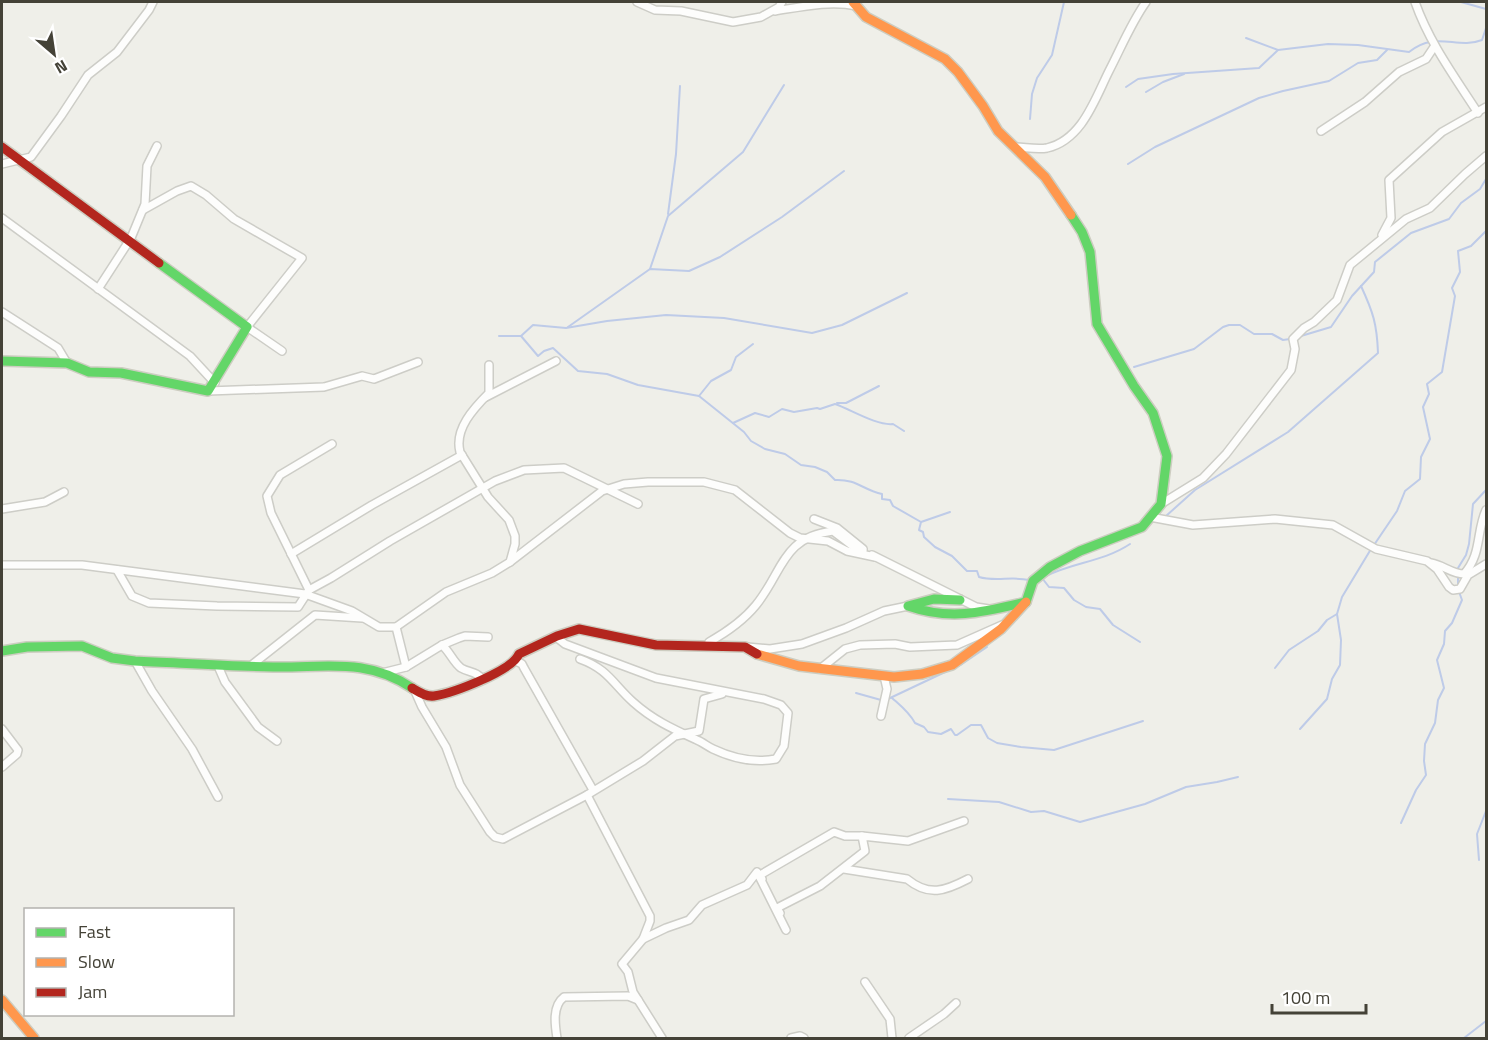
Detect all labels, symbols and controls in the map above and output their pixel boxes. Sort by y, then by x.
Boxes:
north arrow [24,24,84,84]
text: N [51,54,72,80]
legend [24,908,234,1016]
text: Fast [78,918,111,945]
text: Slow [78,948,115,975]
scale bar [1272,977,1366,1015]
text: Jam [78,978,107,1005]
text: 100 m [1281,984,1330,1011]

